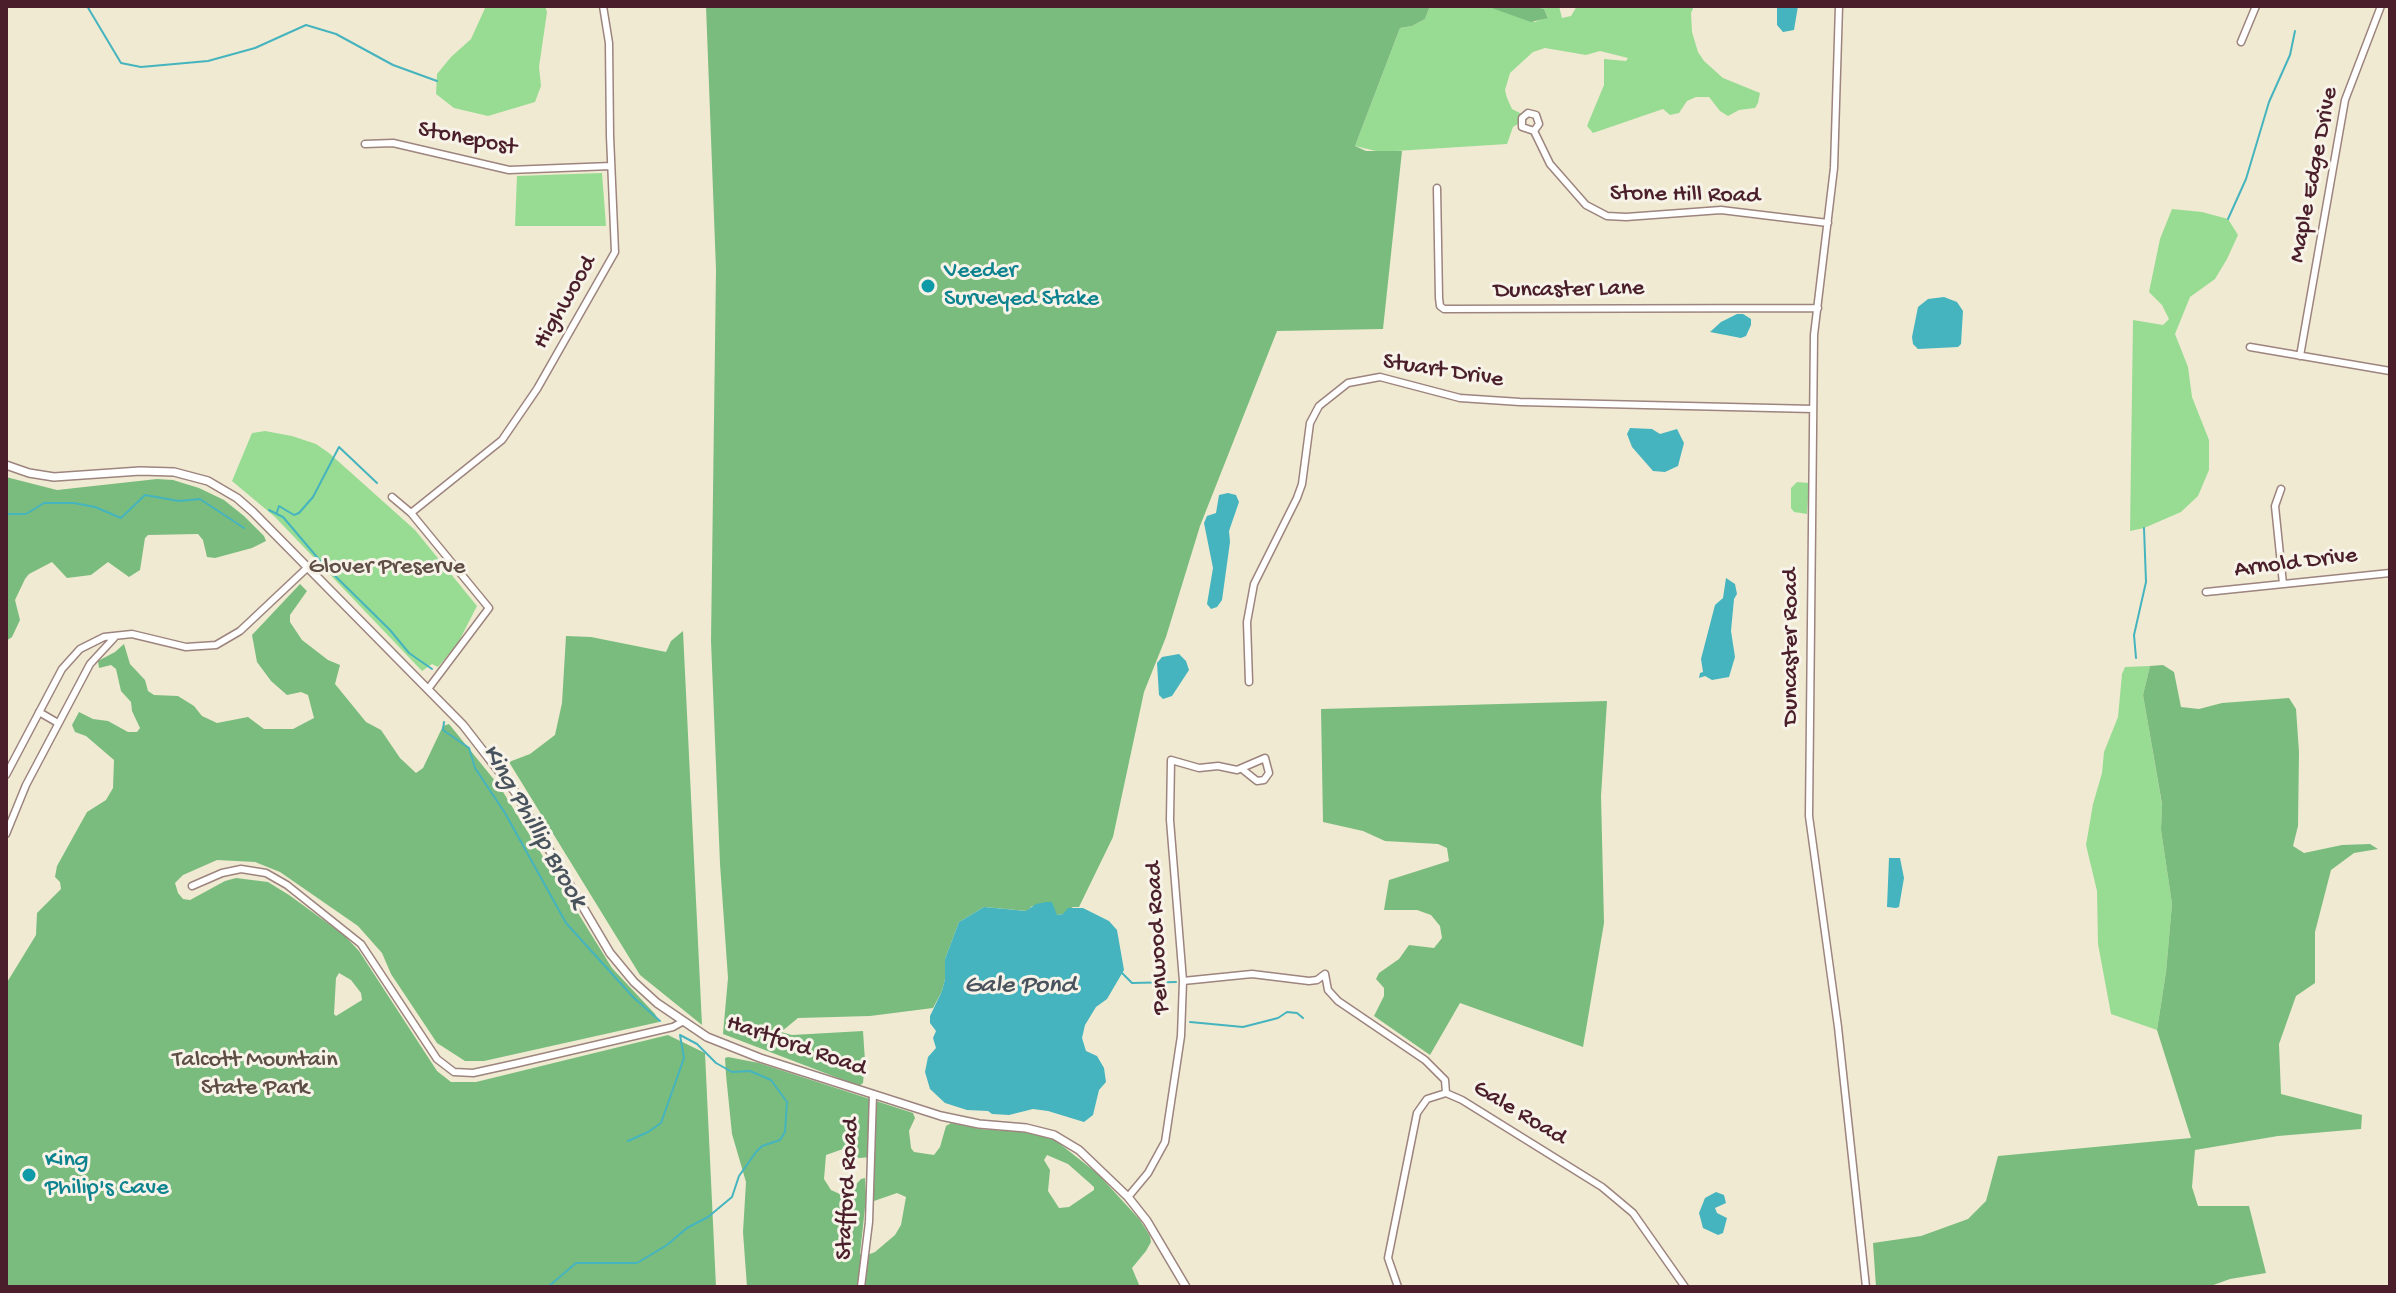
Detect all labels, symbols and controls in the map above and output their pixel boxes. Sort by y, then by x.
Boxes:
street label: Maple Edge Drive [2284,85,2346,265]
street label: Stonepost [415,116,519,164]
street label: Stone Hill Road [1610,180,1760,212]
street label: Highwood [528,251,604,355]
place label: Veeder Surveyed Stake [944,258,1099,314]
street label: Duncaster Lane [1493,275,1645,307]
marker: Veeder Surveyed Stake [919,277,937,295]
street label: Stuart Drive [1381,348,1505,396]
street label: Arnold Drive [2233,542,2359,586]
park label: Glover Preserve [309,554,465,582]
street label: Duncaster Road [1778,568,1806,726]
water label: King Phillip Brook [473,739,593,915]
street label: Penwood Road [1141,861,1177,1015]
water label: Gale Pond [964,971,1076,1003]
street label: Hartford Road [722,1010,870,1084]
park label: Talcott Mountain State Park [172,1047,338,1103]
street label: Gale Road [1467,1075,1571,1153]
street label: Stafford Road [831,1117,867,1261]
place label: King Philip's Cave [45,1147,169,1203]
marker: King Philip's Cave [20,1166,38,1184]

